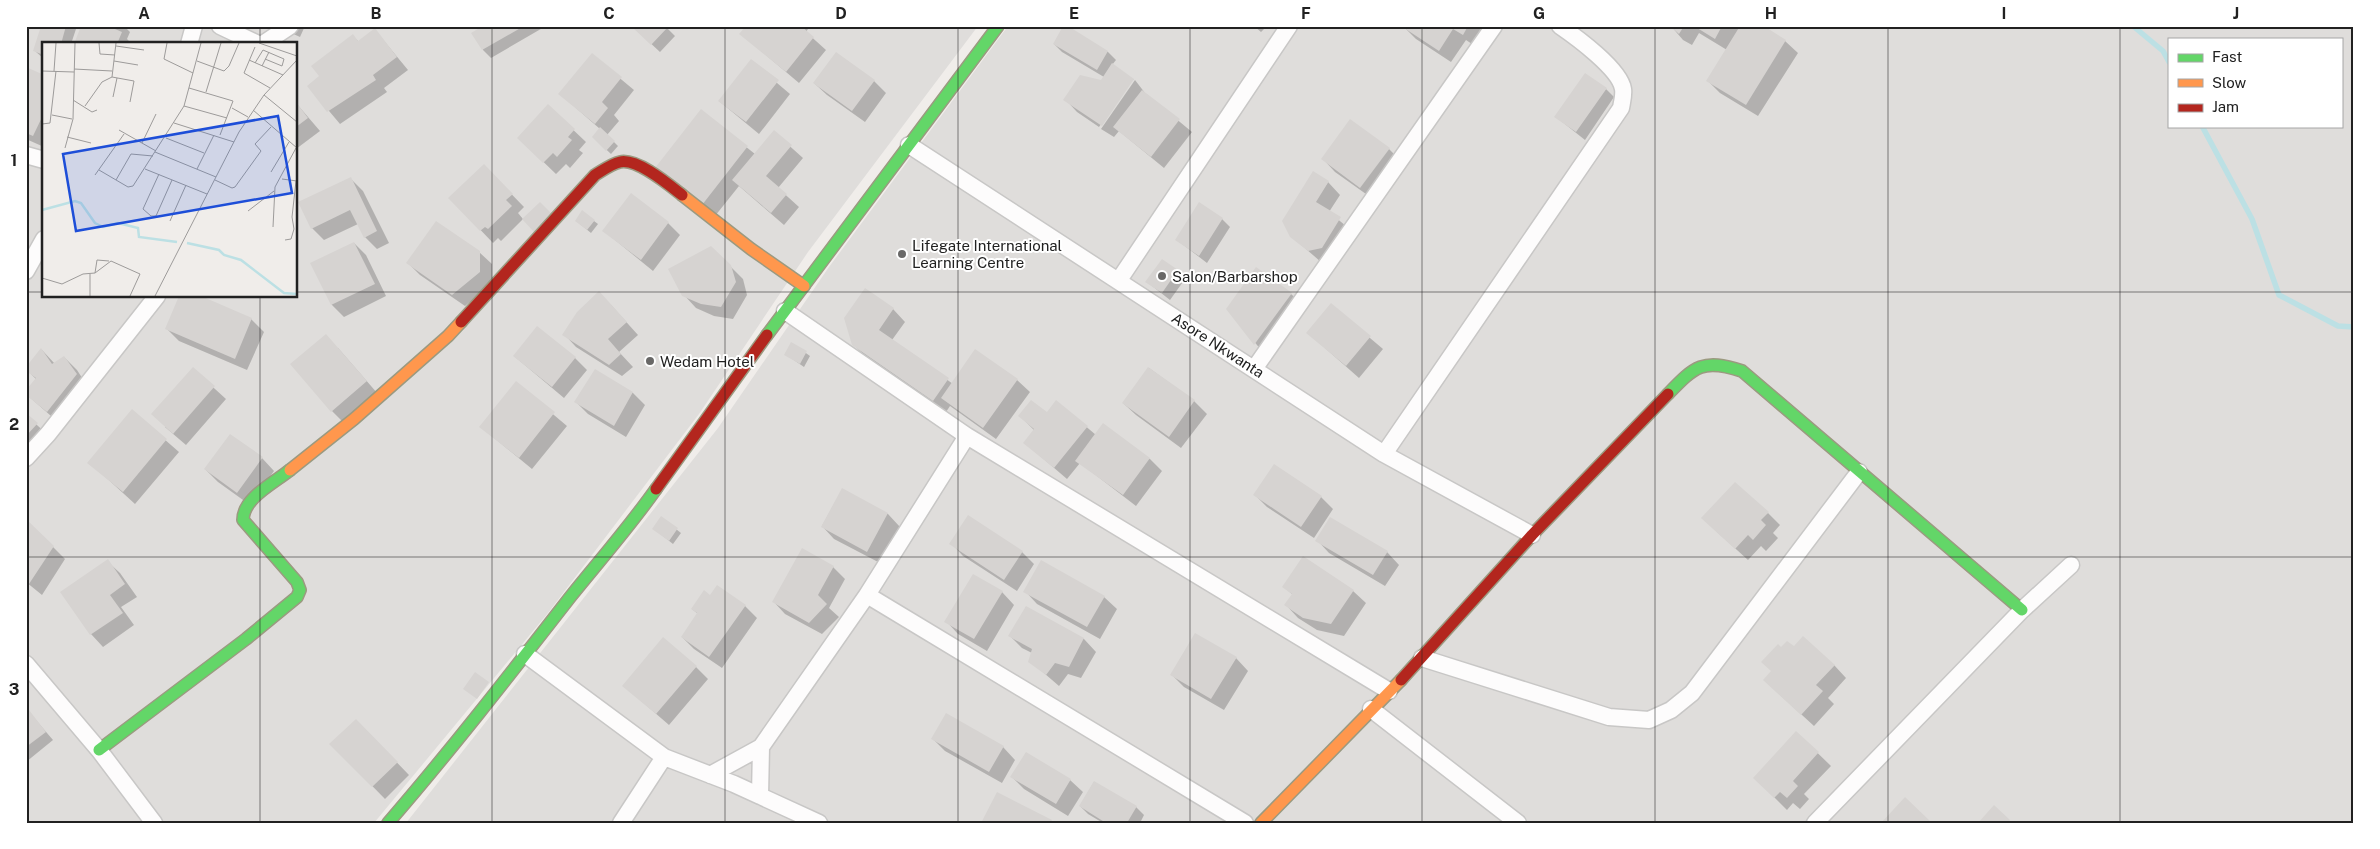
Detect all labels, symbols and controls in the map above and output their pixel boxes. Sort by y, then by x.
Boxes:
text: A [138,4,150,23]
text: B [371,4,382,23]
text: C [603,4,615,23]
text: D [835,4,847,23]
text: E [1069,4,1079,23]
text: F [1301,4,1311,23]
text: G [1533,4,1545,23]
text: H [1765,4,1777,23]
text: I [2002,4,2006,23]
text: J [2233,4,2239,23]
legend [2168,38,2342,128]
inset map [42,42,298,298]
text: Fast [2212,48,2242,65]
text: Slow [2212,74,2247,91]
text: Jam [2212,98,2239,115]
text: 1 [11,151,17,170]
place label: Lifegate International Learning Centre [912,237,1062,271]
marker: Lifegate International Learning Centre [896,248,908,260]
place label: Salon/Barbarshop [1172,268,1298,285]
marker: Salon/Barbarshop [1156,270,1168,282]
street label: Asore Nkwanta [1169,309,1267,381]
place label: Wedam Hotel [660,353,754,370]
marker: Wedam Hotel [644,355,656,367]
text: 2 [9,415,19,434]
text: 3 [9,680,19,699]

